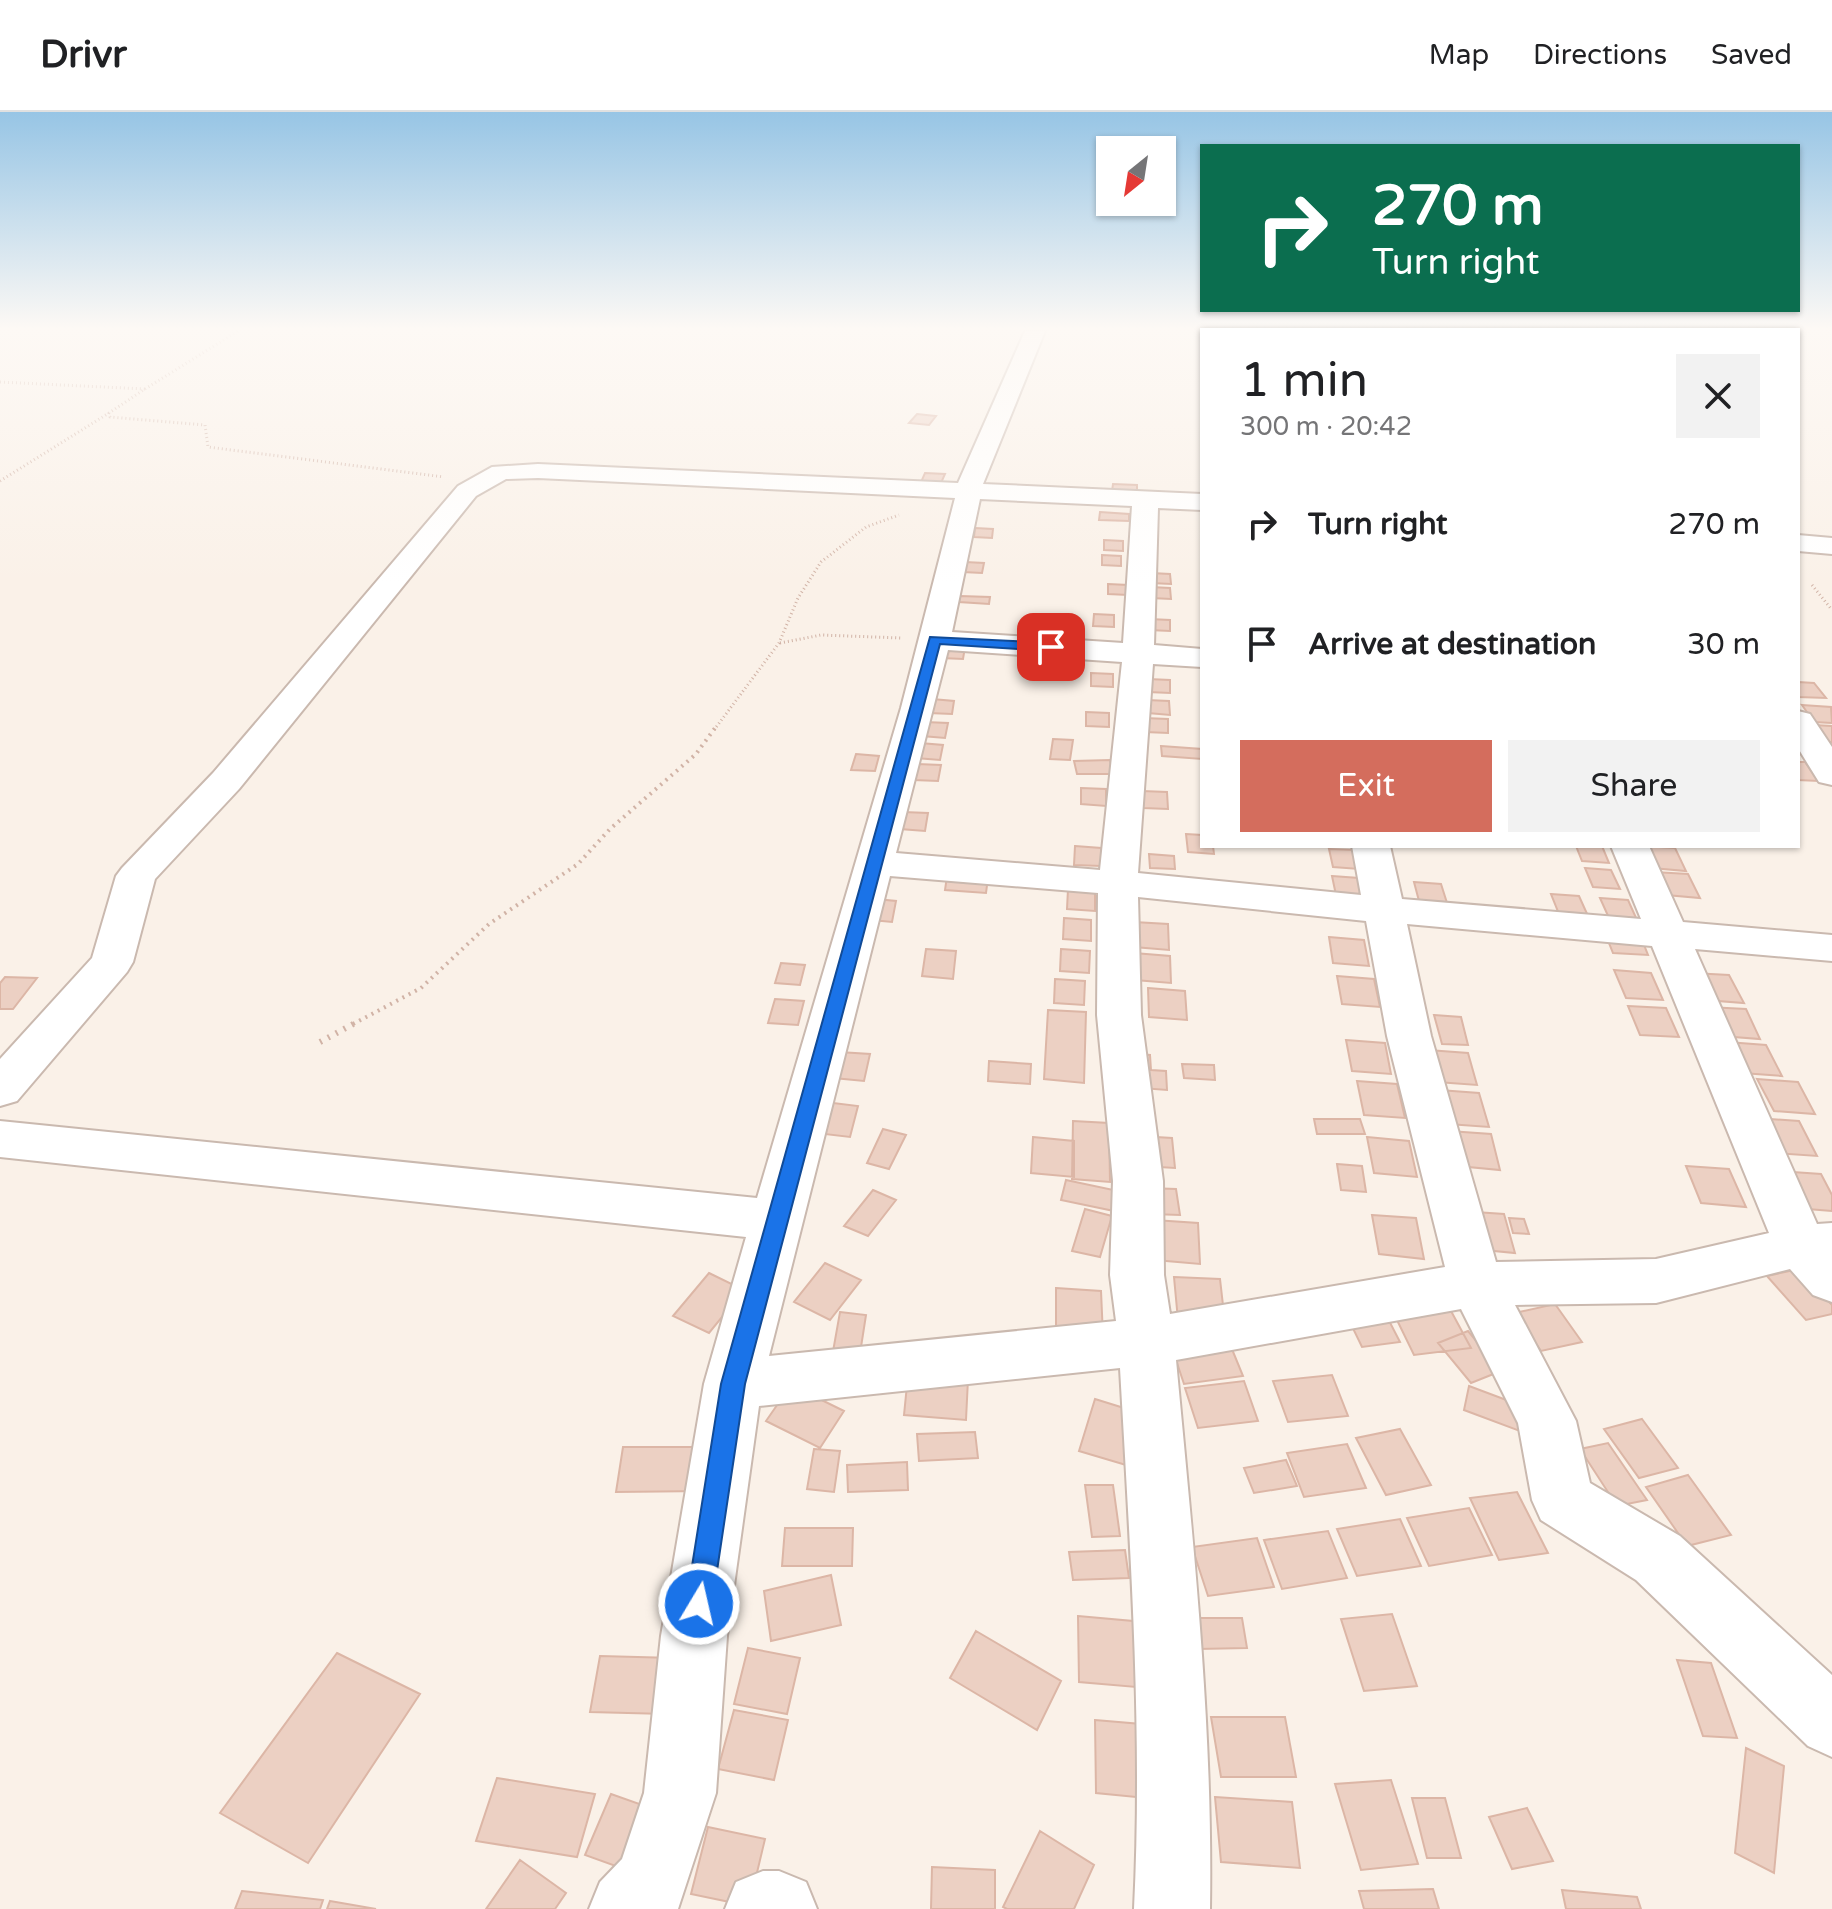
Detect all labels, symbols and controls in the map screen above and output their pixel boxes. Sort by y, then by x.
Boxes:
text: Drivr [40,32,127,78]
text: Map [1429,38,1489,72]
text: Directions [1533,38,1667,72]
text: Saved [1711,38,1792,72]
north arrow [1096,136,1176,216]
map controls [1096,136,1176,216]
text: 270 m [1372,173,1543,240]
icon: right [1240,176,1344,280]
text: Turn right [1372,241,1539,284]
text: 1 min [1240,352,1368,410]
button: close [1676,354,1760,438]
text: 300 m · 20:42 [1240,411,1412,442]
icon: right [1240,502,1284,546]
text: Turn right [1308,506,1448,543]
text: 270 m [1668,506,1760,543]
pin [1017,613,1085,681]
icon: arrive [1240,622,1284,666]
icon: arrive [1029,625,1073,669]
text: Arrive at destination [1308,626,1596,663]
text: 30 m [1687,626,1760,663]
button: Exit [1240,740,1492,832]
button: Share [1508,740,1760,832]
position arrow [657,1562,741,1646]

